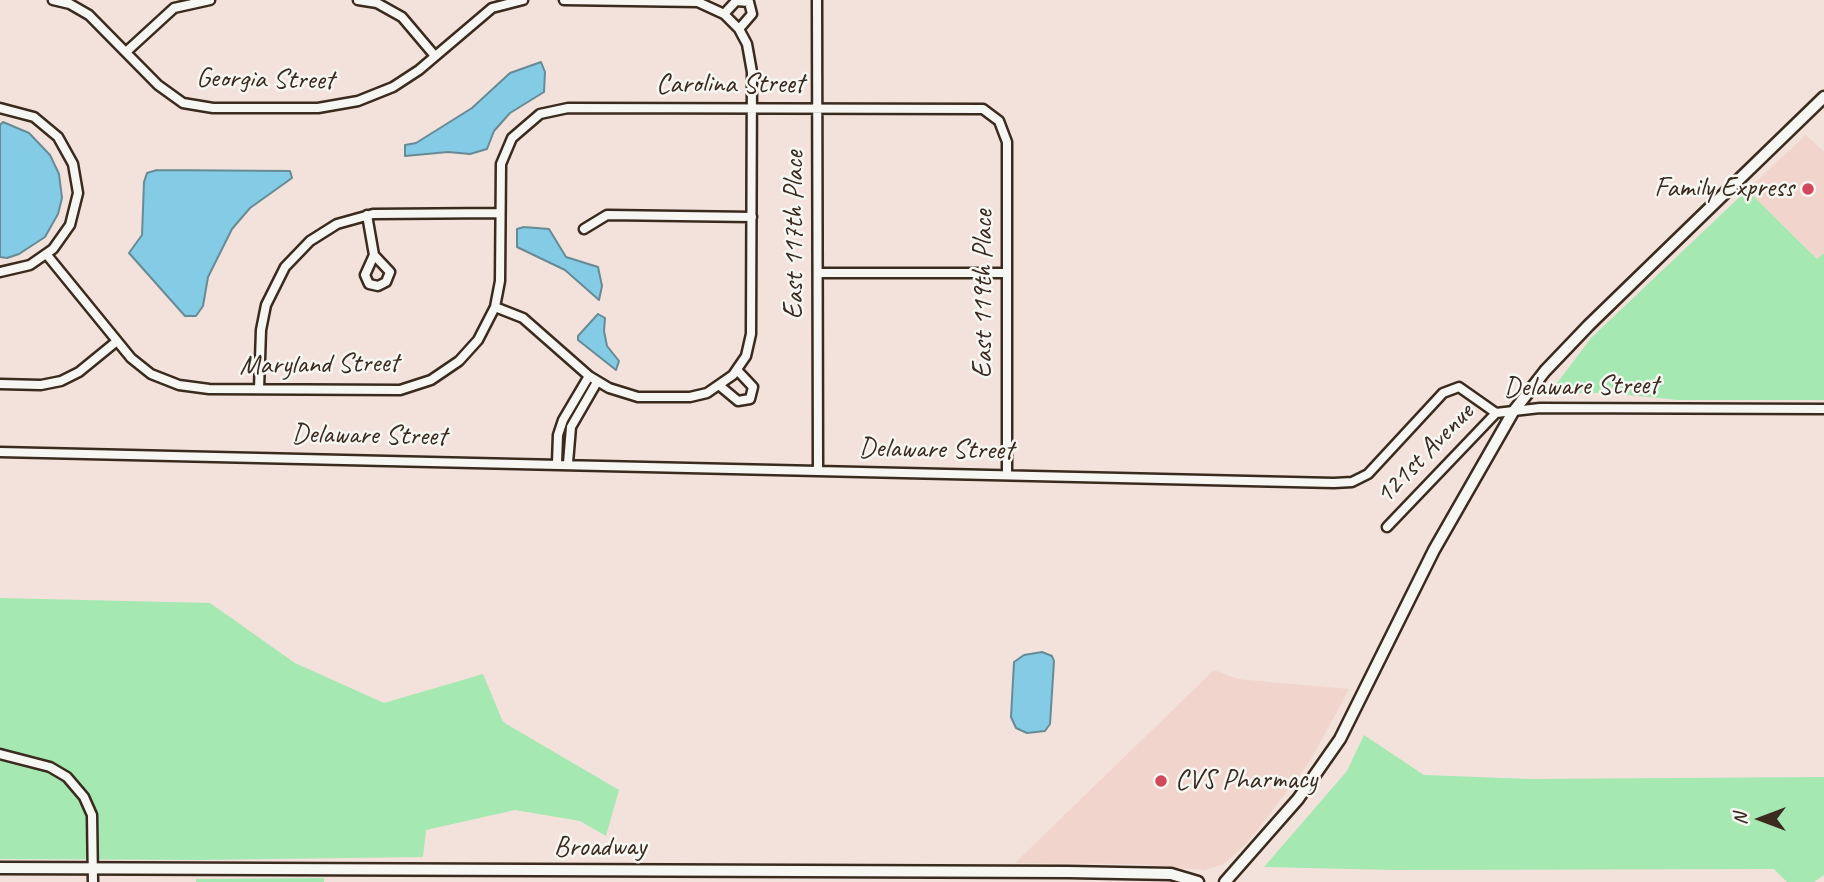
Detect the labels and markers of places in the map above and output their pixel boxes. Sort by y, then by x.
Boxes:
place label: Family Express [1654,172,1794,206]
marker: Family Express [1800,181,1816,197]
place label: CVS Pharmacy [1175,764,1317,798]
marker: CVS Pharmacy [1153,773,1169,789]

